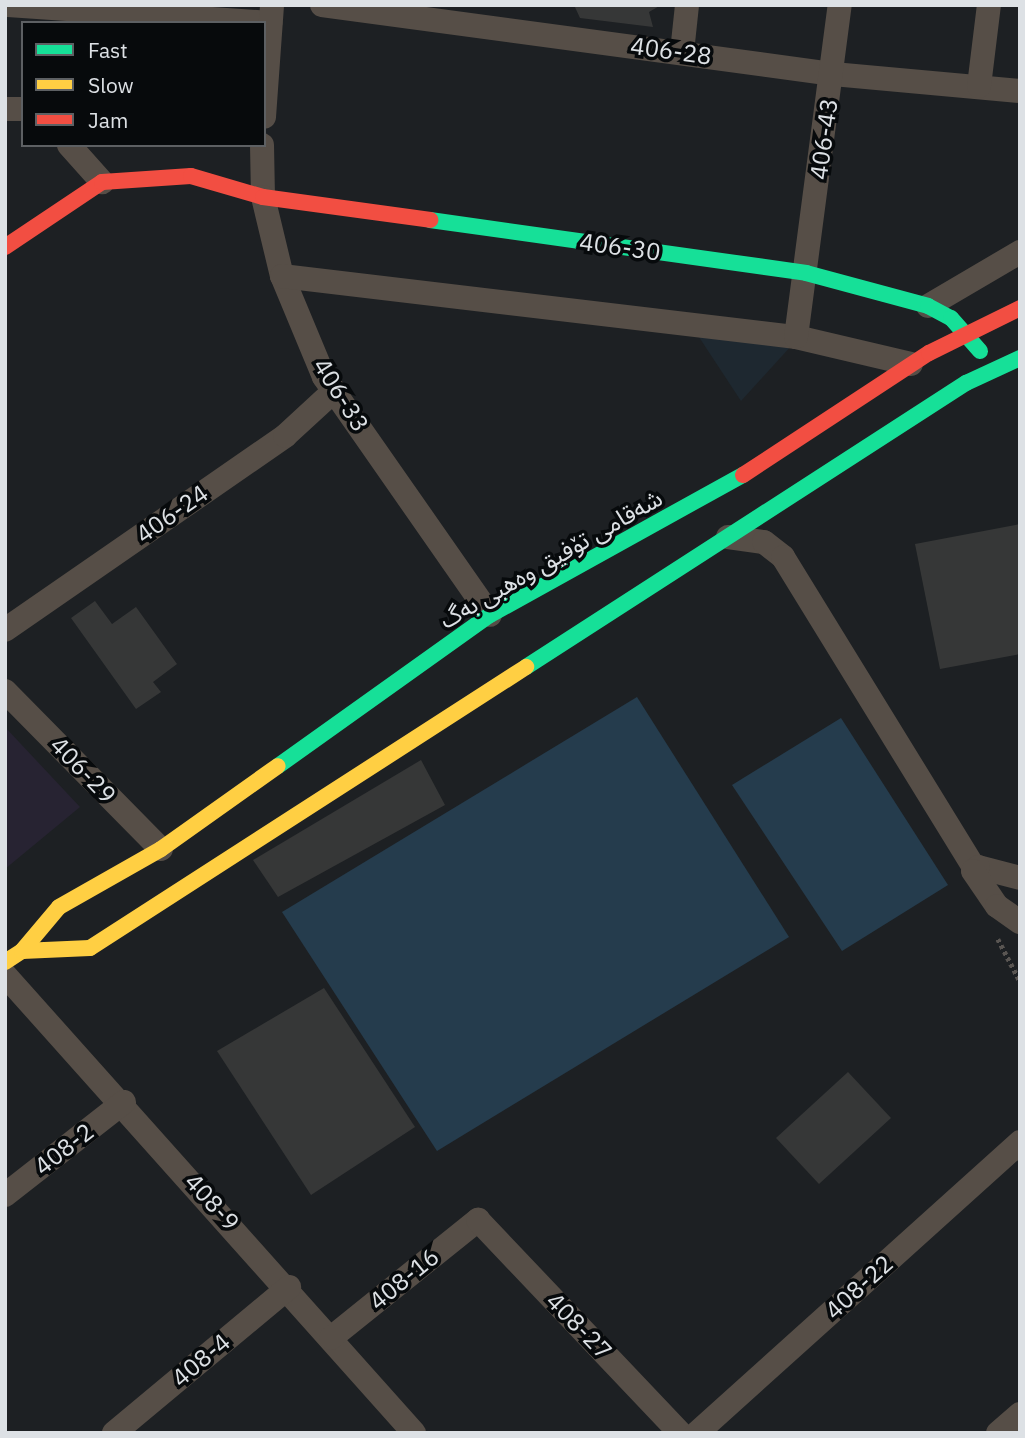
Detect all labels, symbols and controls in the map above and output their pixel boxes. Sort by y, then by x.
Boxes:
legend [21,21,266,147]
street label: 406-28 [629,31,713,71]
text: Fast [88,36,128,64]
text: Slow [88,71,134,99]
street label: 406-43 [804,97,844,181]
text: Jam [88,106,128,134]
street label: 406-30 [578,227,662,267]
street label: 406-33 [307,353,375,437]
street label: 406-24 [130,479,214,549]
street label: شەقامی تۆفیق وەهبی بەگ [435,483,667,635]
street label: 406-29 [44,731,122,809]
street label: 408-2 [29,1117,99,1181]
street label: 408-9 [179,1167,245,1237]
street label: 408-16 [363,1242,445,1316]
street label: 408-22 [819,1249,899,1325]
street label: 408-27 [540,1287,618,1365]
street label: 408-4 [166,1327,236,1393]

